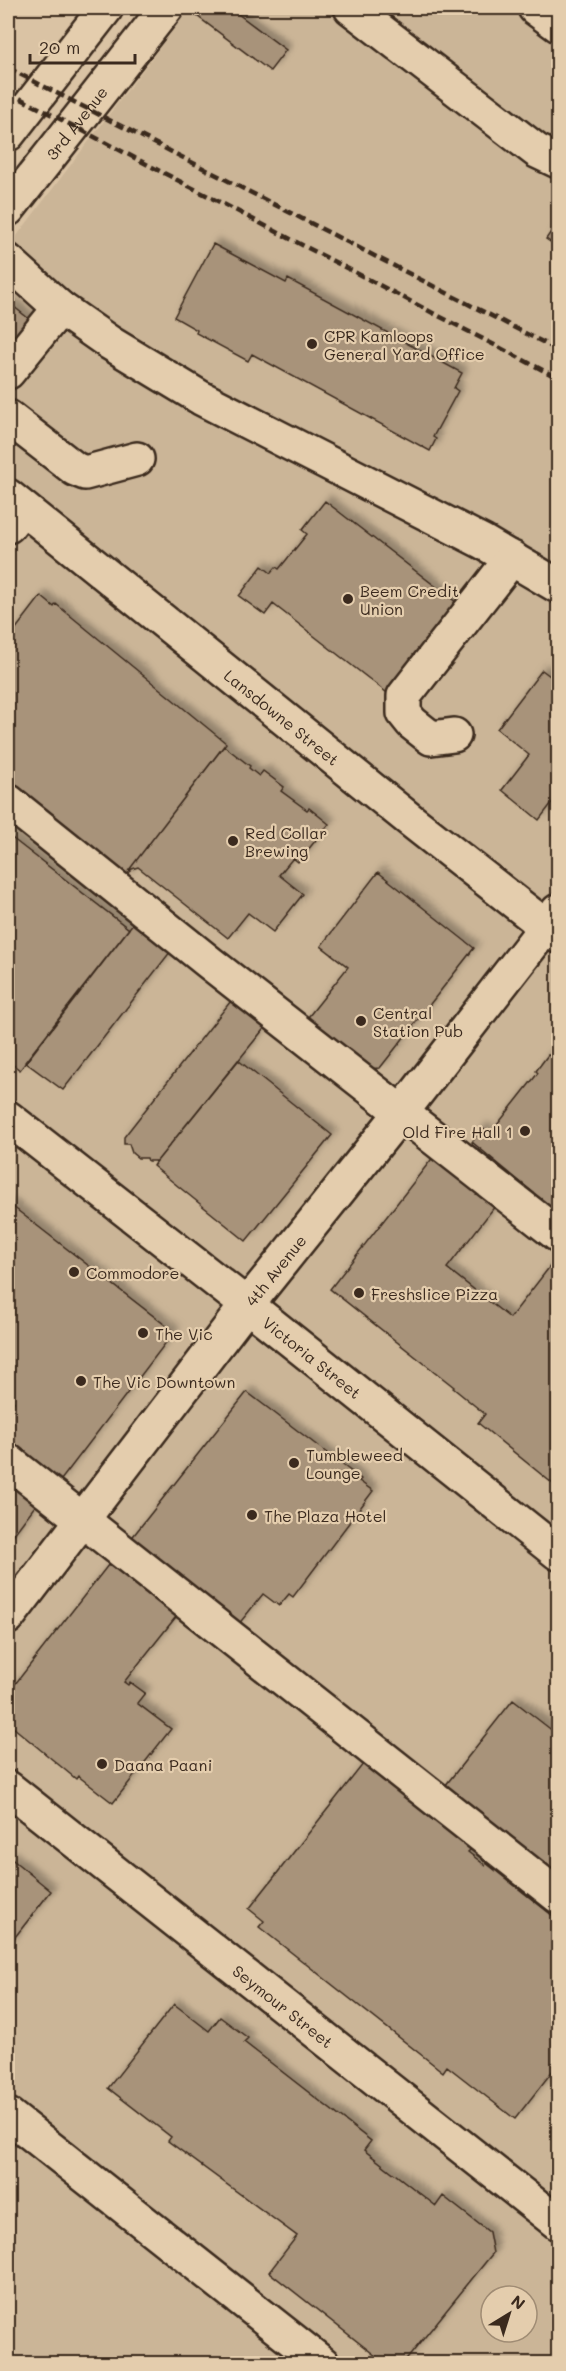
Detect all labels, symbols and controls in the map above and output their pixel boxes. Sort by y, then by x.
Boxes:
scale bar [30,27,135,65]
text: 20 m [39,35,80,59]
street label: 3rd Avenue [40,81,111,164]
place label: CPR Kamloops General Yard Office [324,325,485,364]
marker: CPR Kamloops General Yard Office [305,337,319,351]
place label: Beem Credit Union [360,580,459,619]
marker: Beem Credit Union [341,592,355,606]
street label: Lansdowne Street [220,664,344,770]
place label: Red Collar Brewing [245,822,327,861]
marker: Red Collar Brewing [226,834,240,848]
place label: Central Station Pub [373,1002,463,1041]
marker: Central Station Pub [354,1014,368,1028]
place label: Old Fire Hall 1 [402,1121,513,1142]
marker: Old Fire Hall 1 [518,1124,532,1138]
street label: 4th Avenue [240,1230,310,1310]
place label: Commodore [86,1262,179,1283]
marker: Commodore [67,1265,81,1279]
place label: Freshslice Pizza [371,1283,498,1304]
marker: Freshslice Pizza [352,1286,366,1300]
street label: Victoria Street [259,1311,366,1403]
place label: The Vic [155,1323,213,1344]
marker: The Vic [136,1326,150,1340]
place label: The Vic Downtown [93,1371,235,1392]
marker: The Vic Downtown [74,1374,88,1388]
place label: Tumbleweed Lounge [306,1444,403,1483]
marker: Tumbleweed Lounge [287,1456,301,1470]
place label: The Plaza Hotel [264,1505,387,1526]
marker: The Plaza Hotel [245,1508,259,1522]
place label: Daana Paani [114,1754,212,1775]
marker: Daana Paani [95,1757,109,1771]
street label: Seymour Street [229,1960,338,2052]
north arrow [479,2284,539,2344]
text: N [507,2290,530,2314]

